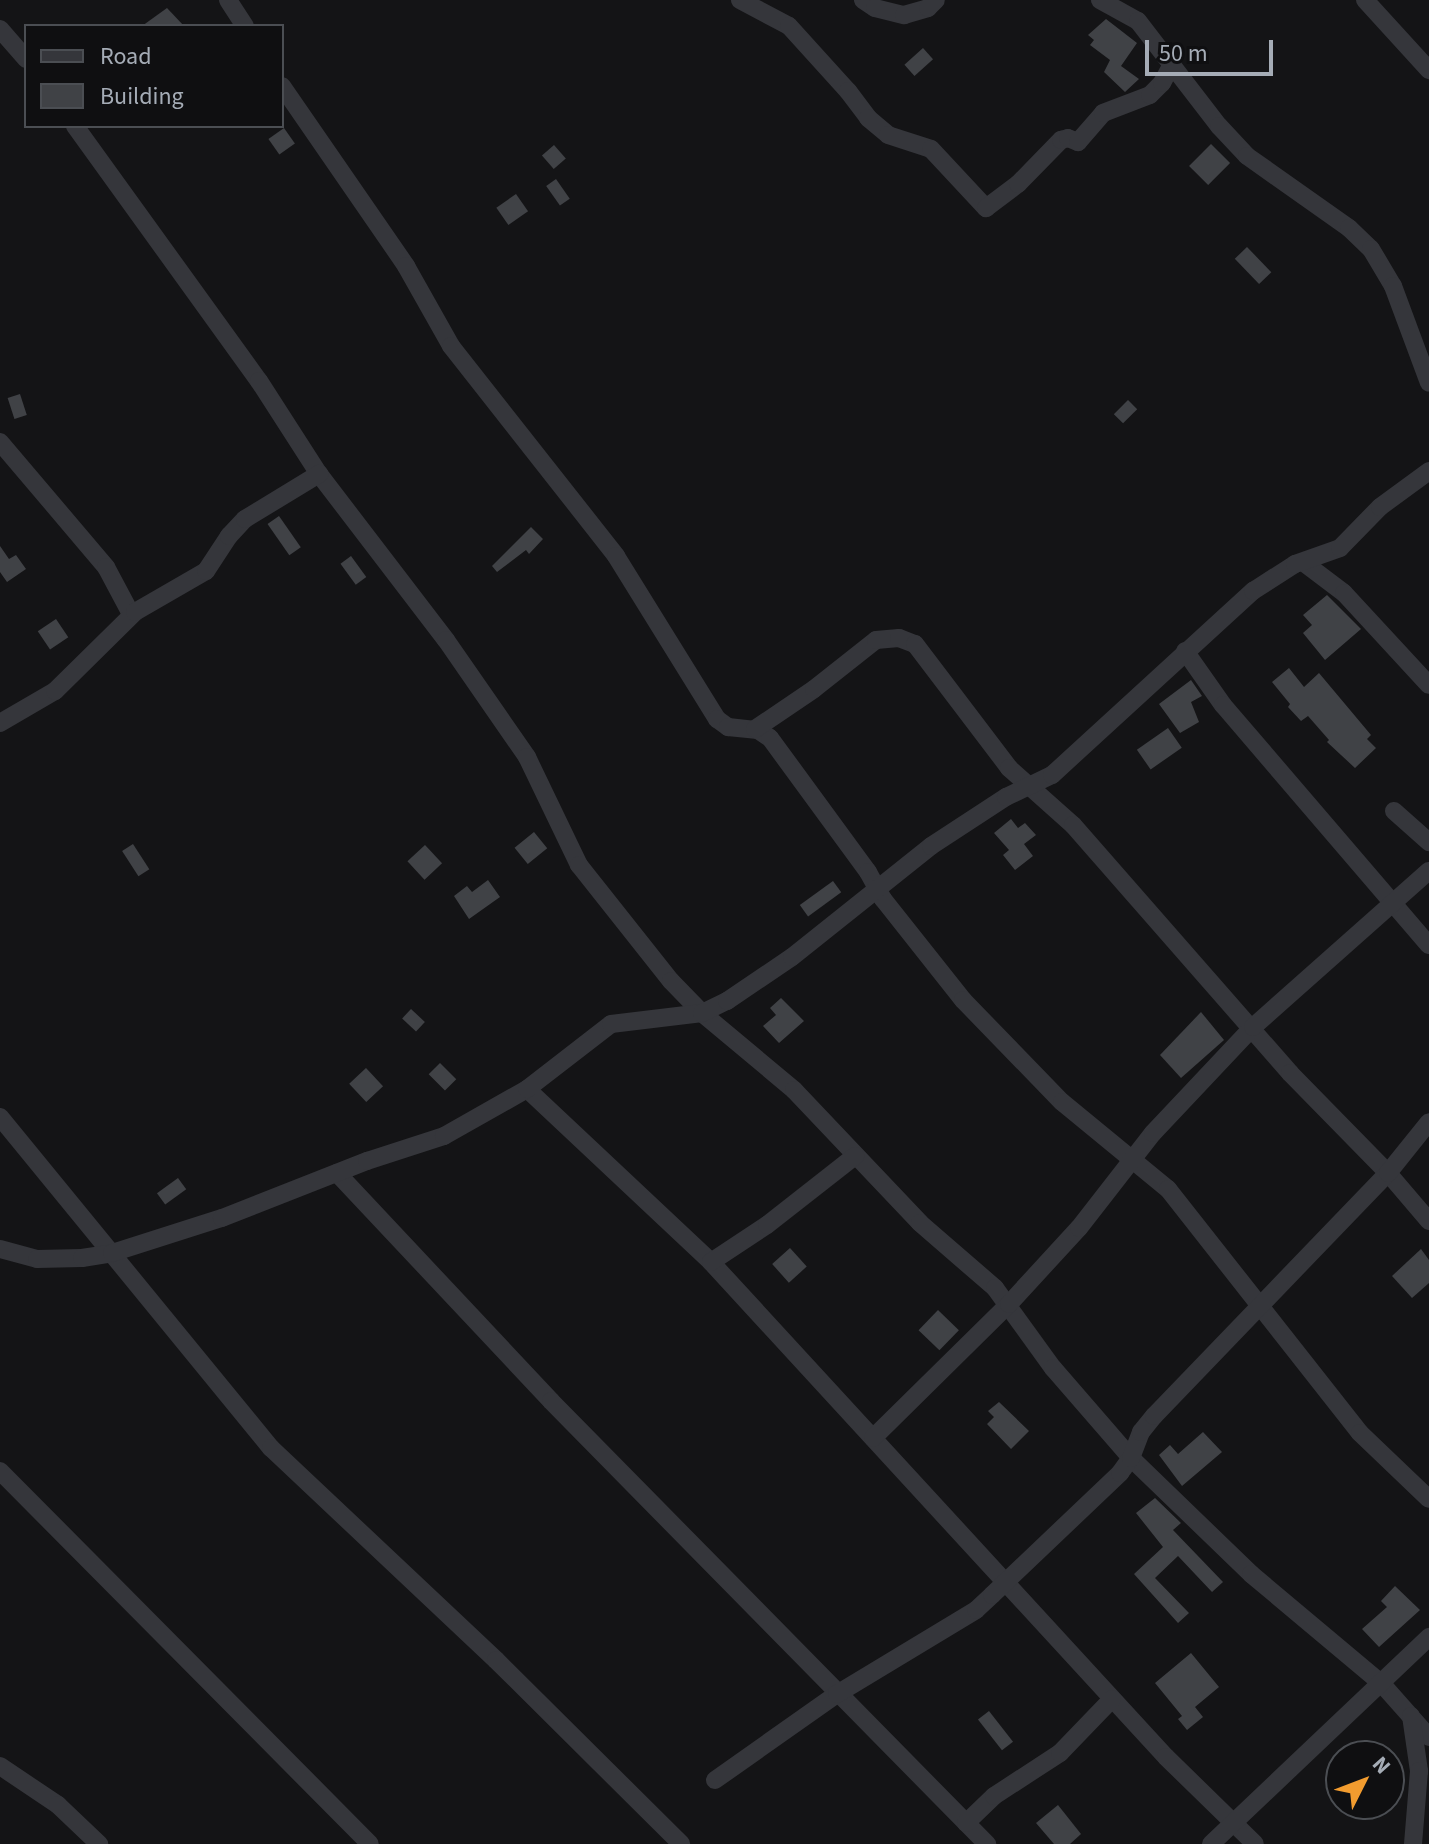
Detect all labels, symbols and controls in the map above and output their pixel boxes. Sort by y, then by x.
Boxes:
legend [24,24,284,128]
scale bar [1149,24,1277,74]
text: 50 m [1159,36,1208,71]
text: Road [100,39,152,74]
text: Building [100,79,184,114]
north arrow [1325,1740,1405,1820]
text: N [1365,1749,1398,1781]

